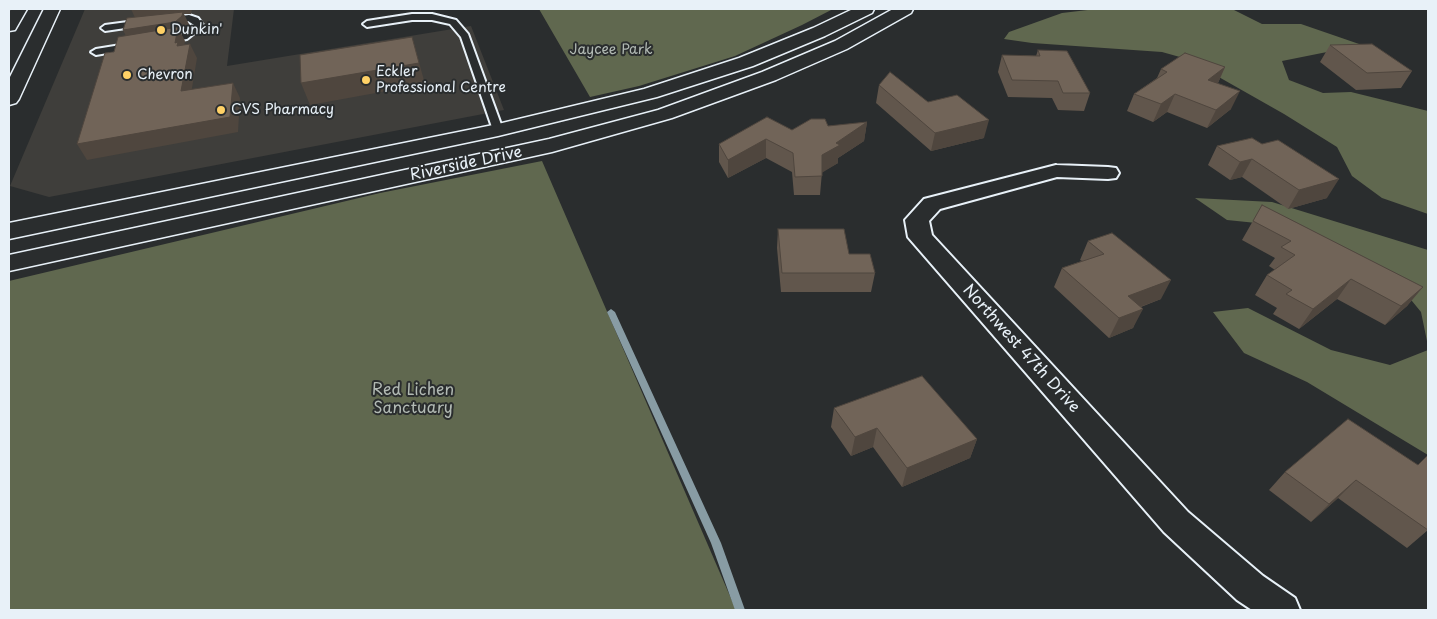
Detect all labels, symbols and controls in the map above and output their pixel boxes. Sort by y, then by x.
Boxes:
place label: Dunkin' [171,22,223,38]
marker: Dunkin' [155,24,167,36]
park label: Jaycee Park [570,42,652,58]
place label: Eckler Professional Centre [376,64,506,96]
place label: Chevron [137,67,193,83]
marker: Chevron [121,69,133,81]
marker: Eckler Professional Centre [360,74,372,86]
place label: CVS Pharmacy [231,102,334,118]
marker: CVS Pharmacy [215,104,227,116]
street label: Riverside Drive [408,143,524,185]
street label: Northwest 47th Drive [958,281,1084,417]
park label: Red Lichen Sanctuary [372,381,454,419]

